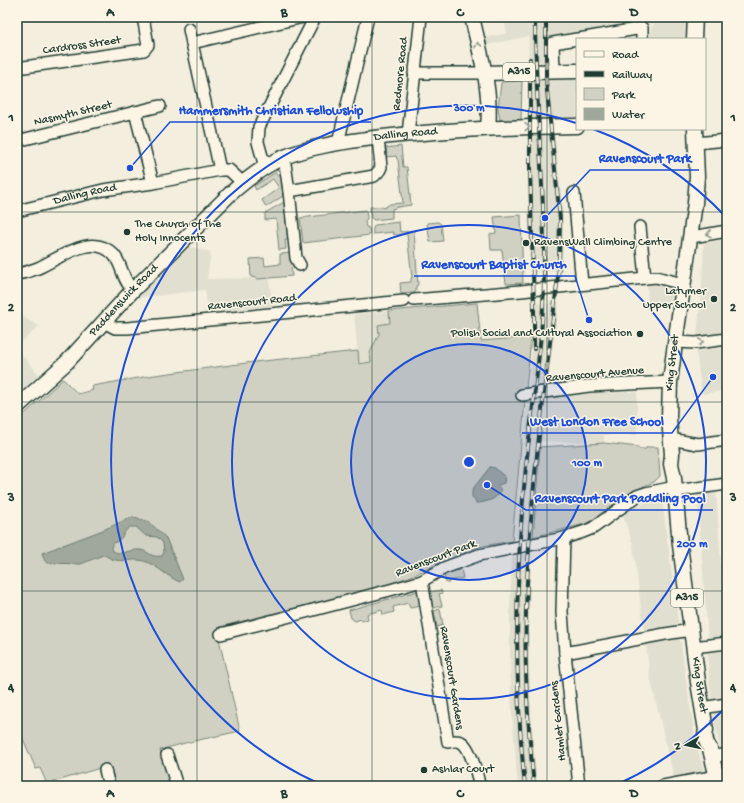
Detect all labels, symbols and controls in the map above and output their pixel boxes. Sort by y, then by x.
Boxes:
text: A [105,6,115,21]
text: B [280,6,289,21]
text: C [455,6,465,21]
text: D [629,6,639,21]
street label: Cardross Street [42,33,123,58]
street label: Redmore Road [390,36,412,111]
legend [576,38,706,130]
one-way arrow [475,42,483,48]
text: Road [612,49,639,63]
road number: A315 [503,63,535,81]
text: Railway [612,69,652,83]
text: Park [611,89,637,103]
callout: Hammersmith Christian Fellowship [170,97,371,122]
street label: Nasmyth Street [33,98,114,130]
text: 300 m [452,102,485,116]
text: Hammersmith Christian Fellowship [179,104,364,120]
text: Water [612,109,646,123]
text: 1 [7,111,14,126]
text: 1 [729,111,736,126]
one-way arrow [524,123,530,132]
street label: Dalling Road [372,125,439,145]
callout: Ravenscourt Park [590,145,699,170]
text: Ravenscourt Park [598,152,693,167]
street label: Dalling Road [51,181,118,209]
place label: The Church of The Holy Innocents [134,218,222,246]
marker: The Church of The Holy Innocents [122,227,132,237]
one-way arrow [706,230,712,238]
place label: RavensWall Climbing Centre [534,236,673,250]
marker: RavensWall Climbing Centre [521,238,531,248]
callout: Ravenscourt Baptist Church [414,251,575,276]
text: Ravenscourt Baptist Church [420,258,567,274]
street label: Paddenswick Road [86,261,162,340]
place label: Latymer Upper School [643,285,708,313]
street label: Ravenscourt Road [207,291,298,315]
marker: Latymer Upper School [709,294,719,304]
text: 2 [8,301,15,316]
text: 2 [730,301,737,316]
place label: Polish Social and Cultural Association [450,327,632,341]
marker: Polish Social and Cultural Association [635,329,645,339]
street label: King Street [663,333,683,392]
one-way arrow [698,338,704,347]
street label: Ravenscourt Avenue [545,364,646,386]
callout: West London Free School [522,408,672,433]
text: West London Free School [529,415,664,430]
centre of rings [462,455,476,469]
text: 100 m [571,457,602,471]
callout: Ravenscourt Park Paddling Pool [526,485,713,510]
text: 3 [7,491,15,506]
text: 3 [729,491,737,506]
text: Ravenscourt Park Paddling Pool [533,492,706,507]
street label: Ravenscourt Park [394,537,480,581]
text: 200 m [677,538,708,552]
road number: A315 [671,589,703,607]
street label: Ravenscourt Gardens [436,625,466,731]
street label: King Street [688,656,710,715]
street label: Hamlet Gardens [548,680,570,762]
text: 4 [7,681,15,696]
text: 4 [729,681,737,696]
north arrow [666,725,706,765]
text: N [672,742,685,751]
place label: Ashlar Court [432,763,495,777]
marker: Ashlar Court [419,765,429,775]
text: A [105,787,115,802]
text: B [280,787,289,802]
text: C [455,787,465,802]
text: D [629,787,639,802]

